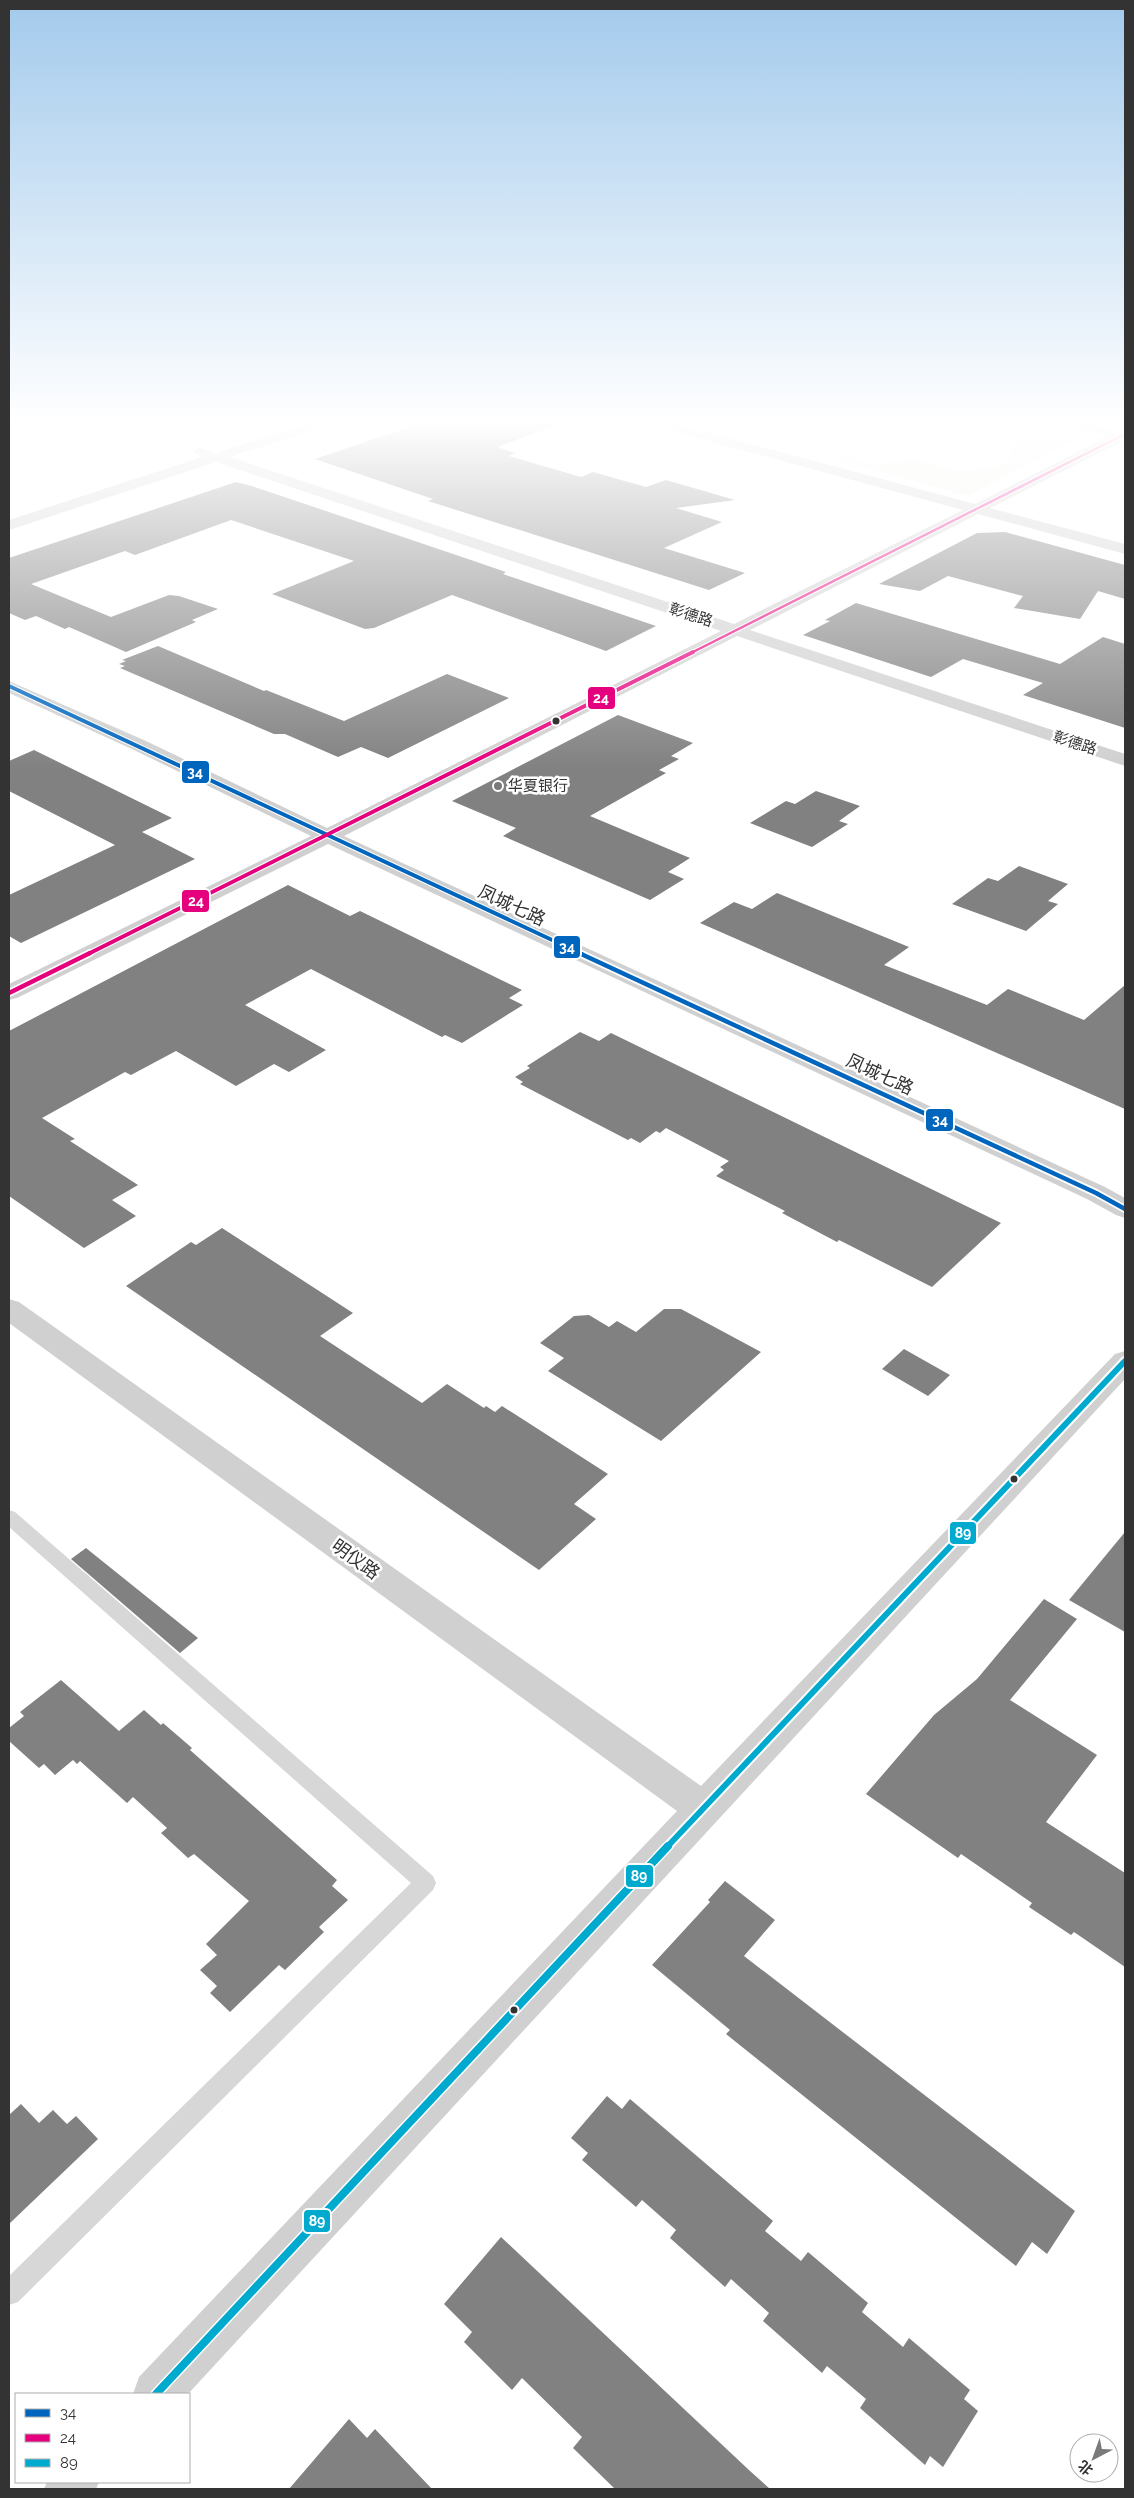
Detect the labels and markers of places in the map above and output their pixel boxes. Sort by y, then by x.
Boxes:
unlabelled marker [551,716,561,726]
place label: 华夏银行 [508,777,568,795]
marker: 华夏银行 [492,780,504,792]
unlabelled marker [1009,1474,1019,1484]
unlabelled marker [509,2005,519,2015]

